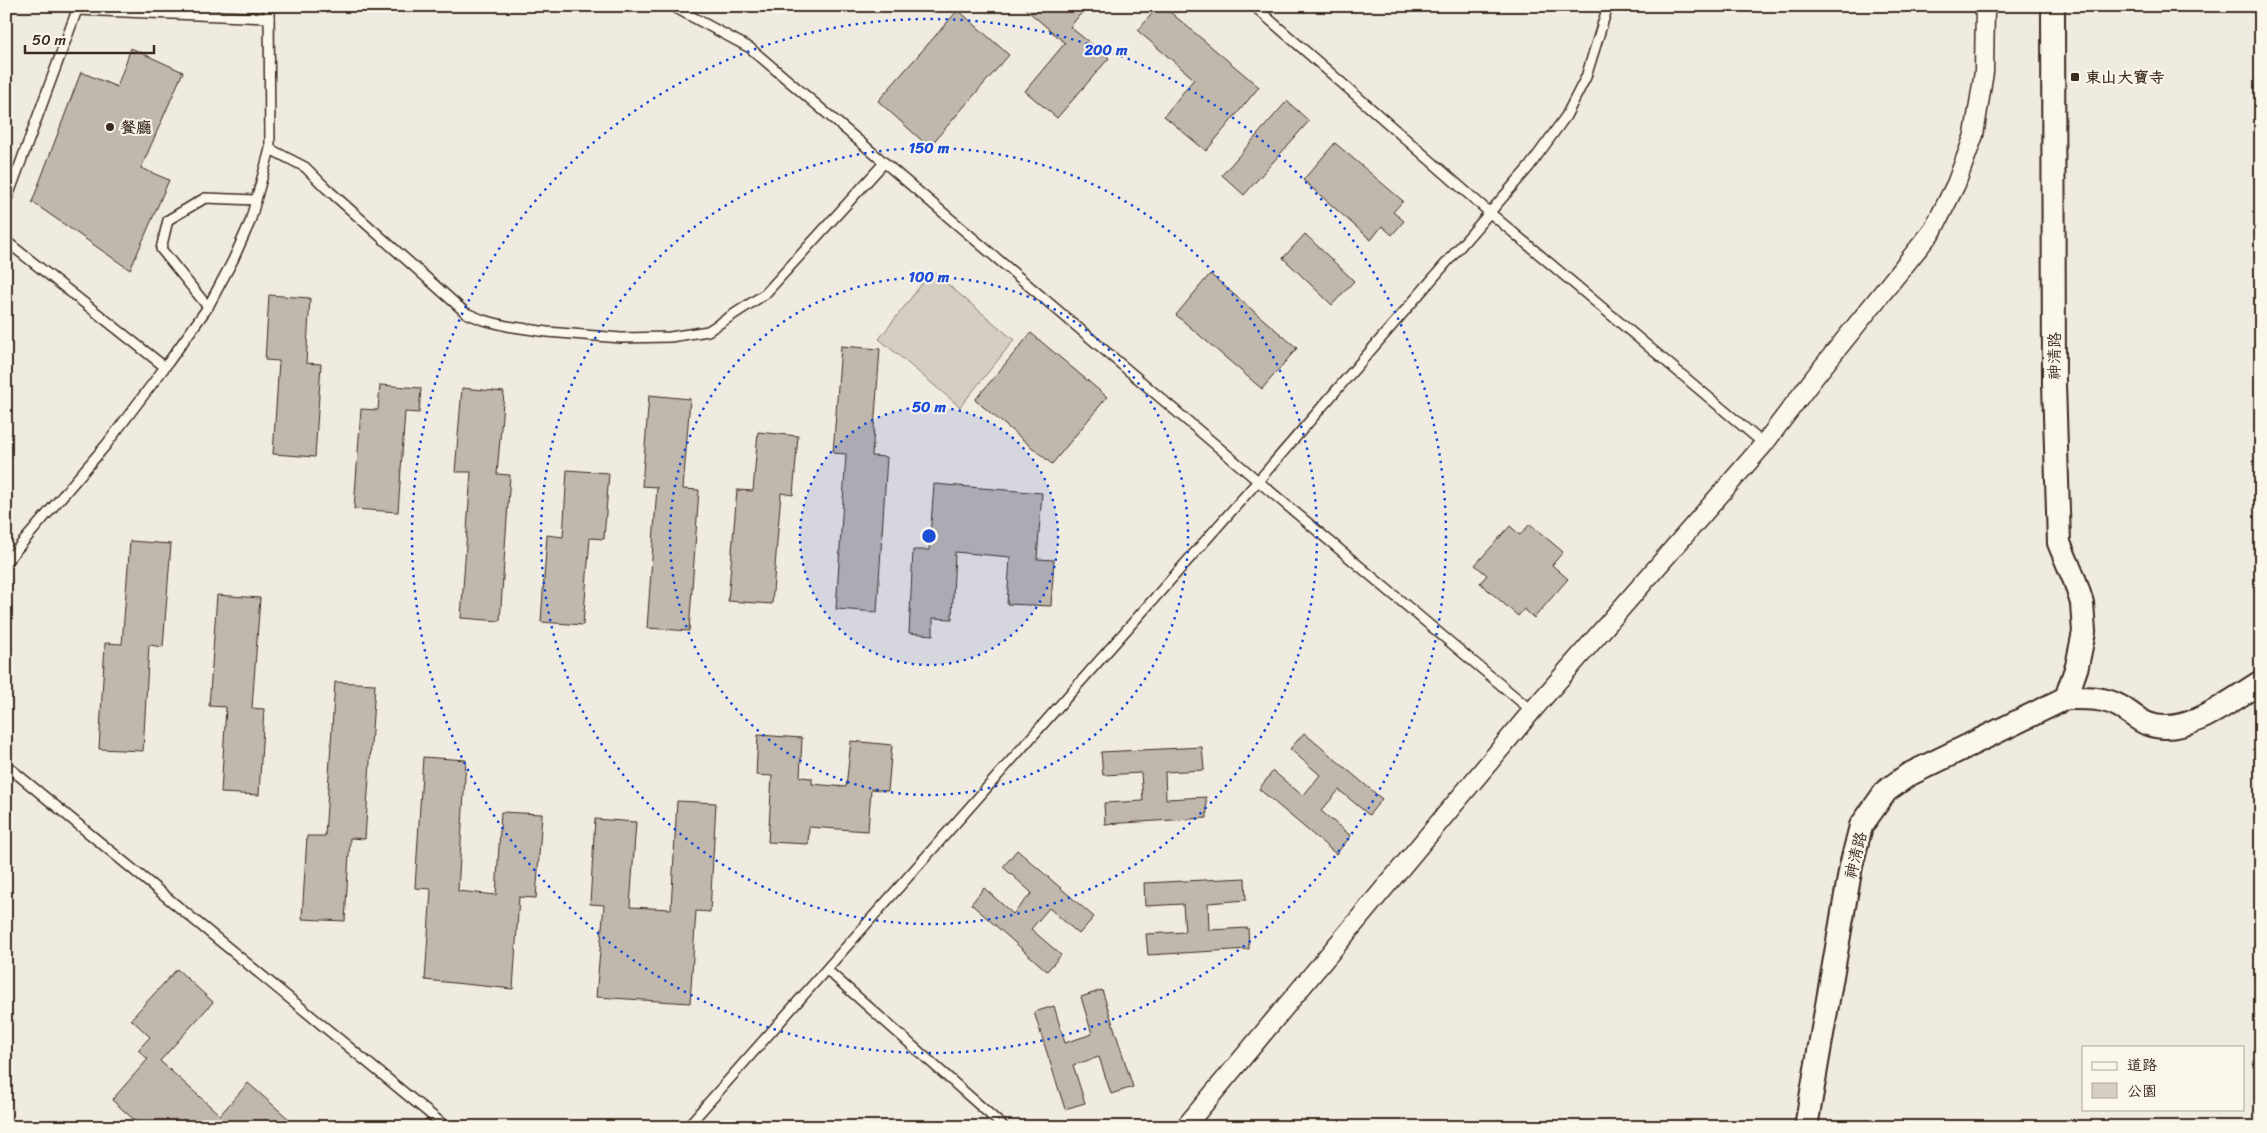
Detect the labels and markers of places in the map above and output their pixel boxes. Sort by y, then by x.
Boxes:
place label: 東山大寶寺 [2085,63,2165,92]
marker: 東山大寶寺 [2069,71,2081,83]
place label: 餐廳 [120,113,152,142]
marker: 餐廳 [104,121,116,133]
centre of rings [920,527,938,545]

